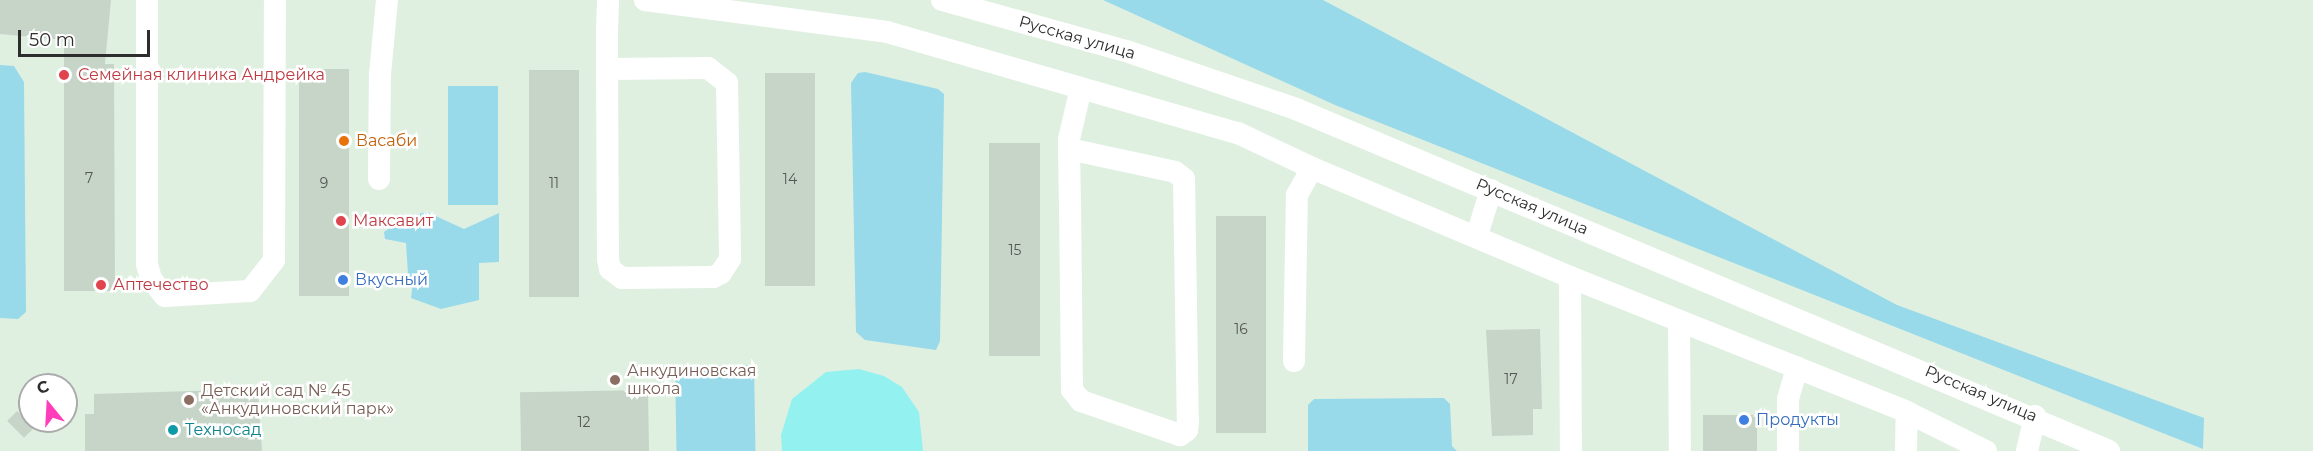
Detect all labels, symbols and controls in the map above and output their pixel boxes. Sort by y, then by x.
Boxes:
street label: Русская улица [1017,12,1137,64]
scale bar [21,18,153,56]
text: 50 m [29,29,75,51]
place label: Семейная клиника Андрейка [78,65,325,85]
marker: Семейная клиника Андрейка [55,66,73,84]
place label: Васаби [356,131,417,151]
marker: Васаби [337,134,351,148]
house number: 7 [85,170,93,186]
house number: 14 [783,171,797,187]
house number: 9 [320,175,328,191]
house number: 11 [549,175,559,191]
street label: Русская улица [1473,175,1591,239]
place label: Максавит [353,211,433,231]
marker: Максавит [334,214,348,228]
house number: 15 [1009,242,1021,258]
place label: Вкусный [355,270,428,290]
marker: Вкусный [336,273,350,287]
place label: Аптечество [113,275,209,295]
marker: Аптечество [94,278,108,292]
house number: 16 [1234,321,1248,337]
place label: Анкудиновская школа [627,361,757,399]
street label: Русская улица [1922,362,2040,426]
house number: 17 [1504,371,1518,387]
north arrow [18,373,78,433]
marker: Анкудиновская школа [608,373,622,387]
text: С [34,376,51,398]
place label: Детский сад № 45 «Анкудиновский парк» [201,381,394,419]
marker: Детский сад № 45 «Анкудиновский парк» [182,393,196,407]
place label: Продукты [1756,410,1839,430]
marker: Продукты [1737,413,1751,427]
house number: 12 [577,414,591,430]
place label: Техносад [185,420,261,440]
marker: Техносад [166,423,180,437]

